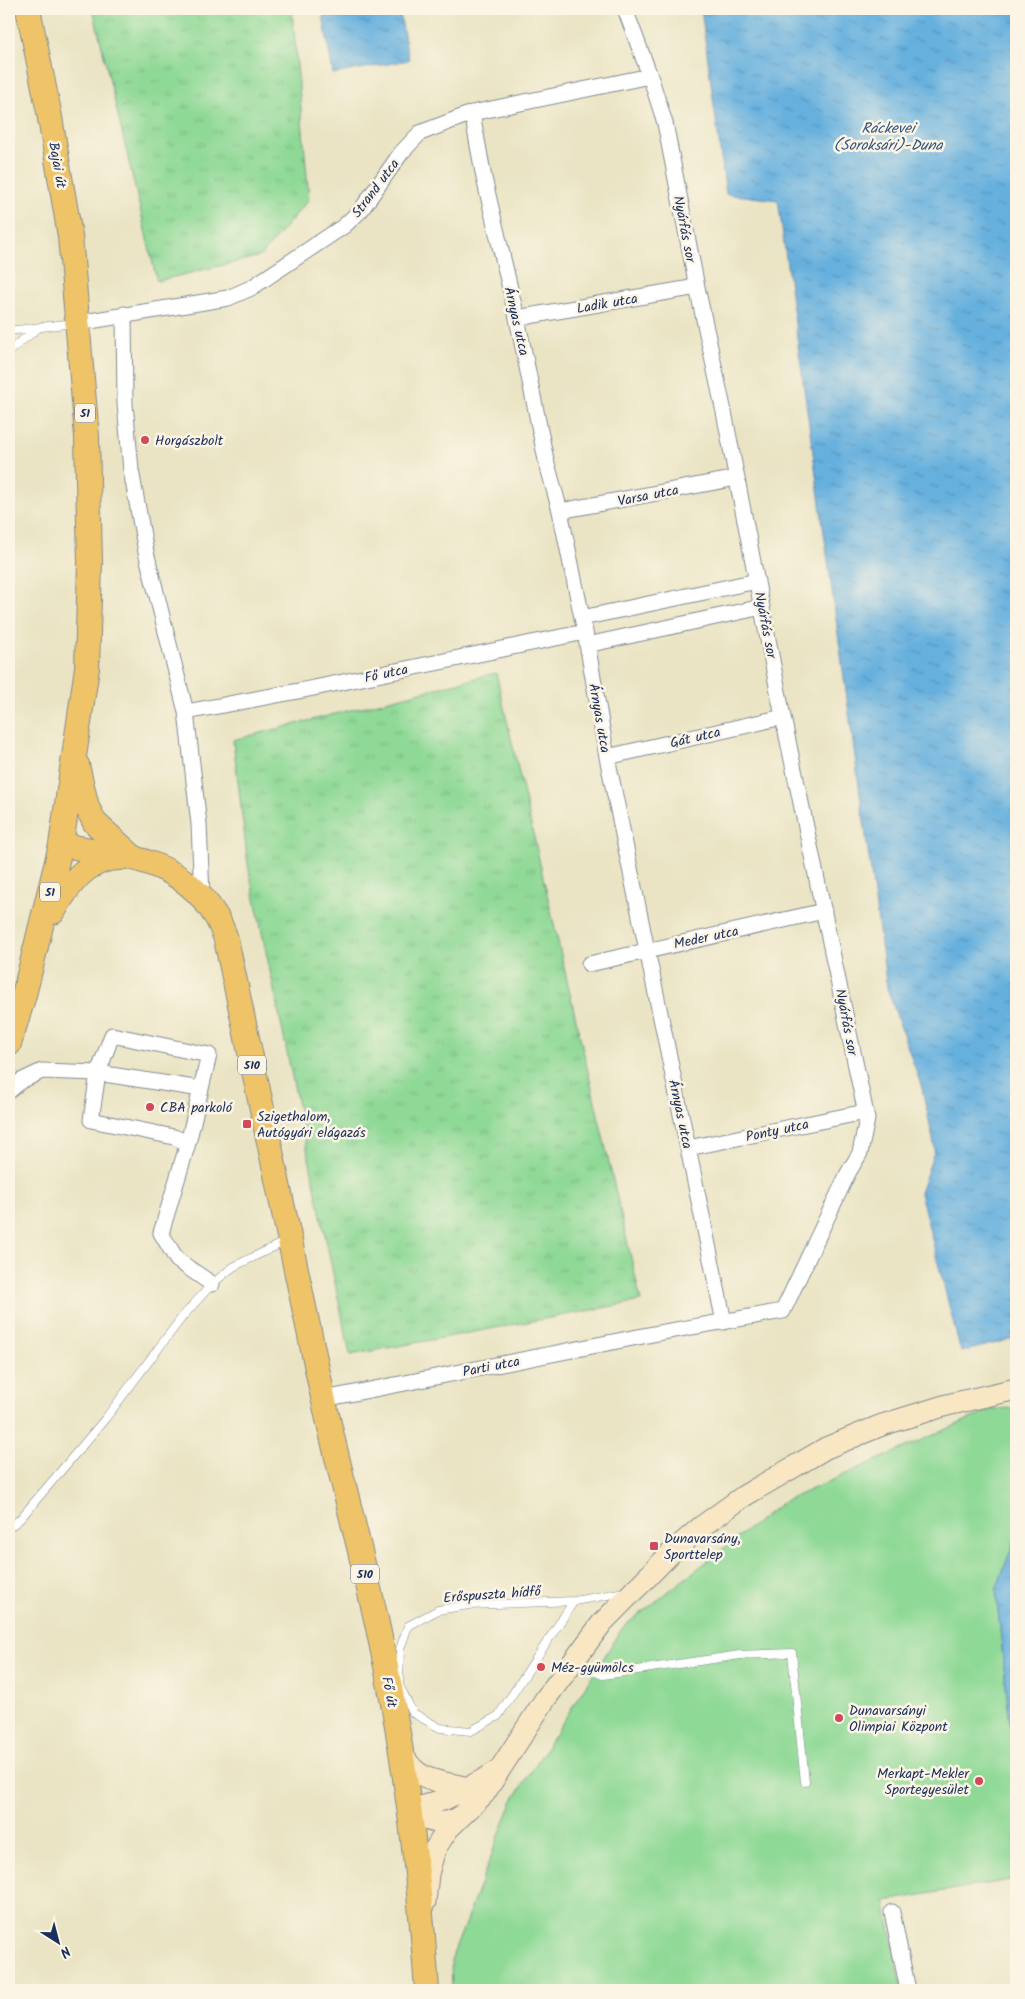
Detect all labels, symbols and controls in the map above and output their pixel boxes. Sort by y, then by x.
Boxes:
water label: Ráckevei (Soroksári)-Duna [833,117,944,158]
street label: Bajai út [42,140,72,191]
street label: Strand utca [346,154,405,223]
street label: Nyárfás sor [667,194,702,266]
street label: Árnyas utca [497,285,535,358]
street label: Ladik utca [575,288,639,320]
road number: 51 [75,403,95,422]
place label: Horgászbolt [155,430,224,452]
marker: Horgászbolt [139,434,151,446]
street label: Varsa utca [616,479,681,513]
street label: Nyárfás sor [748,590,783,662]
street label: Fő utca [362,659,410,689]
street label: Árnyas utca [582,682,616,755]
street label: Gát utca [668,722,723,754]
road number: 51 [40,882,60,902]
street label: Meder utca [672,920,741,956]
street label: Nyárfás sor [829,987,864,1059]
road number: 510 [238,1056,266,1074]
street label: Árnyas utca [662,1078,698,1151]
place label: CBA parkoló [160,1097,233,1119]
marker: CBA parkoló [144,1101,156,1113]
place label: Szigethalom, Autógyári elágazás [257,1106,366,1144]
street label: Ponty utca [744,1114,811,1148]
marker: Szigethalom, Autógyári elágazás [241,1118,253,1130]
street label: Parti utca [461,1351,522,1383]
place label: Dunavarsány, Sporttelep [664,1528,741,1566]
marker: Dunavarsány, Sporttelep [648,1540,660,1552]
road number: 510 [351,1565,379,1584]
street label: Erőspuszta hídfő [443,1581,543,1609]
place label: Méz-gyümölcs [551,1657,634,1679]
marker: Méz-gyümölcs [535,1661,547,1673]
street label: Fő út [375,1675,403,1710]
place label: Dunavarsányi Olimpiai Központ [849,1700,948,1738]
marker: Dunavarsányi Olimpiai Központ [833,1712,845,1724]
place label: Merkapt-Mekler Sportegyesület [877,1763,970,1801]
marker: Merkapt-Mekler Sportegyesület [973,1775,985,1787]
north arrow [32,1916,82,1966]
text: N [55,1940,75,1963]

